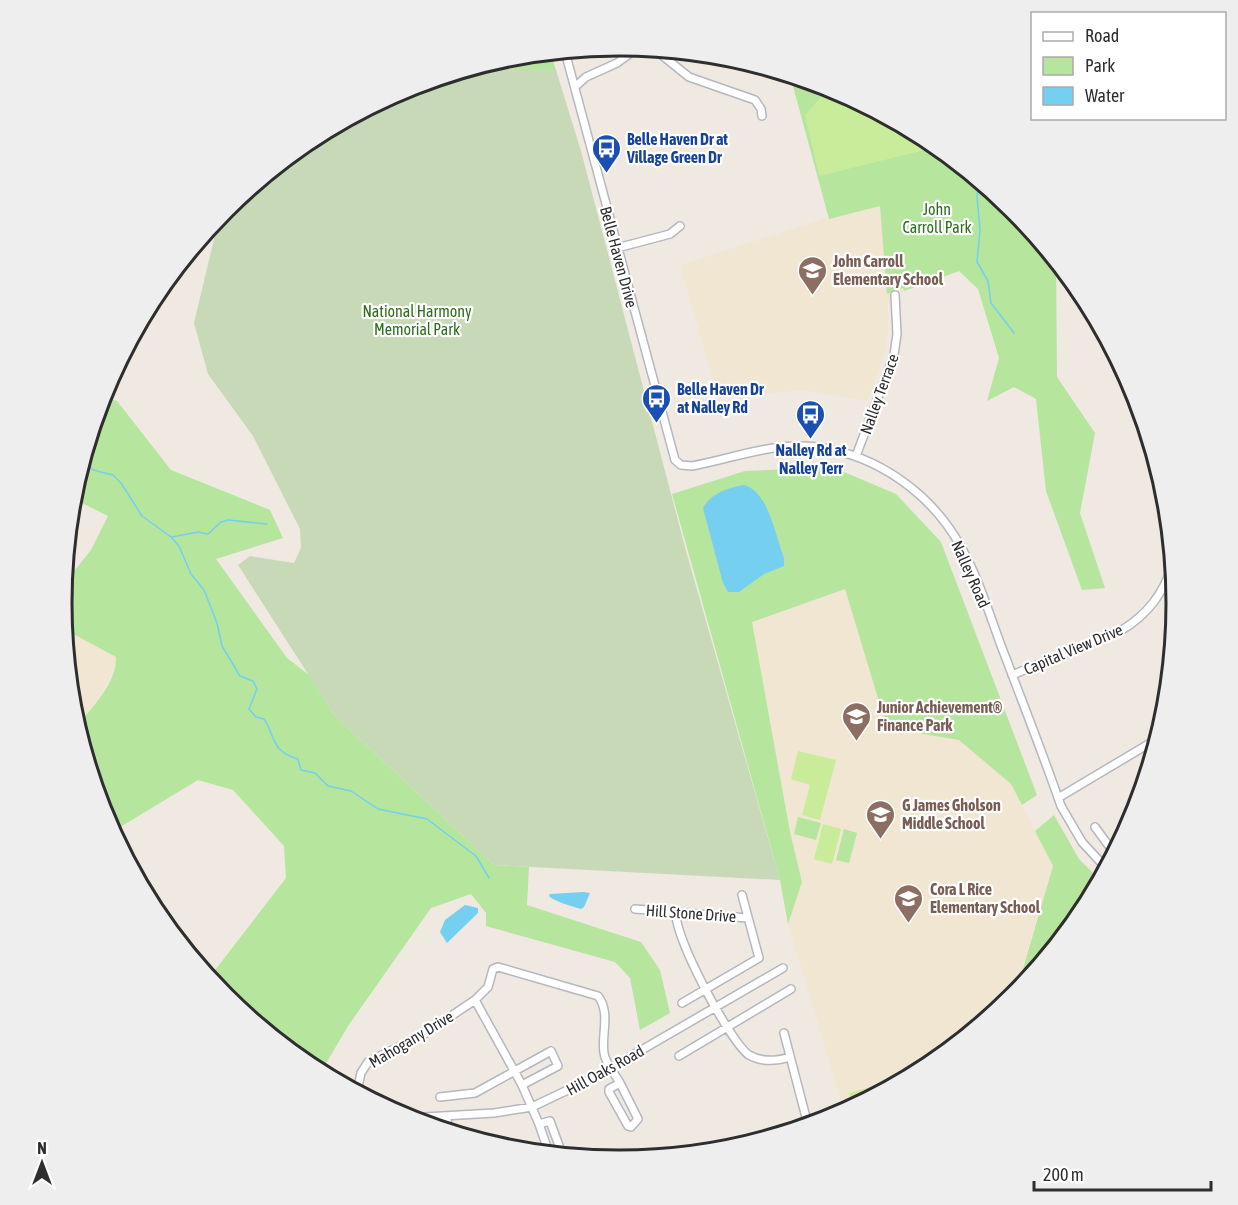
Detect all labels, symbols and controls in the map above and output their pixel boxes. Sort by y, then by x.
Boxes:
legend [1031,12,1226,120]
text: Road [1085,25,1119,46]
text: Park [1085,55,1115,76]
text: Water [1085,85,1125,106]
place label: Belle Haven Dr at Village Green Dr [626,130,728,166]
bus stop icon: Belle Haven Dr at Village Green Dr [590,132,622,174]
park label: John Carroll Park [903,200,972,236]
street label: Belle Haven Drive [597,204,641,310]
place label: John Carroll Elementary School [832,252,944,288]
school or university icon: John Carroll Elementary School [796,254,828,296]
park label: National Harmony Memorial Park [362,302,472,338]
street label: Nalley Terrace [856,351,903,437]
place label: Belle Haven Dr at Nalley Rd [677,380,764,416]
bus stop icon: Belle Haven Dr at Nalley Rd [640,382,672,424]
bus stop icon: Nalley Rd at Nalley Terr [795,398,827,440]
place label: Nalley Rd at Nalley Terr [776,441,847,477]
street label: Nalley Road [947,538,994,611]
street label: Capital View Drive [1021,620,1126,679]
place label: Junior Achievement® Finance Park [876,698,1003,734]
school or university icon: Junior Achievement® Finance Park [840,700,872,742]
place label: G James Gholson Middle School [902,796,1001,832]
school or university icon: G James Gholson Middle School [865,798,897,840]
place label: Cora L Rice Elementary School [930,880,1041,916]
school or university icon: Cora L Rice Elementary School [893,882,925,924]
street label: Hill Stone Drive [645,901,737,925]
street label: Mahogany Drive [366,1007,457,1072]
street label: Hill Oaks Road [563,1041,647,1099]
north arrow [12,1133,72,1193]
text: N [37,1139,47,1157]
scale bar [1034,1154,1211,1192]
text: 200 m [1043,1164,1084,1185]

